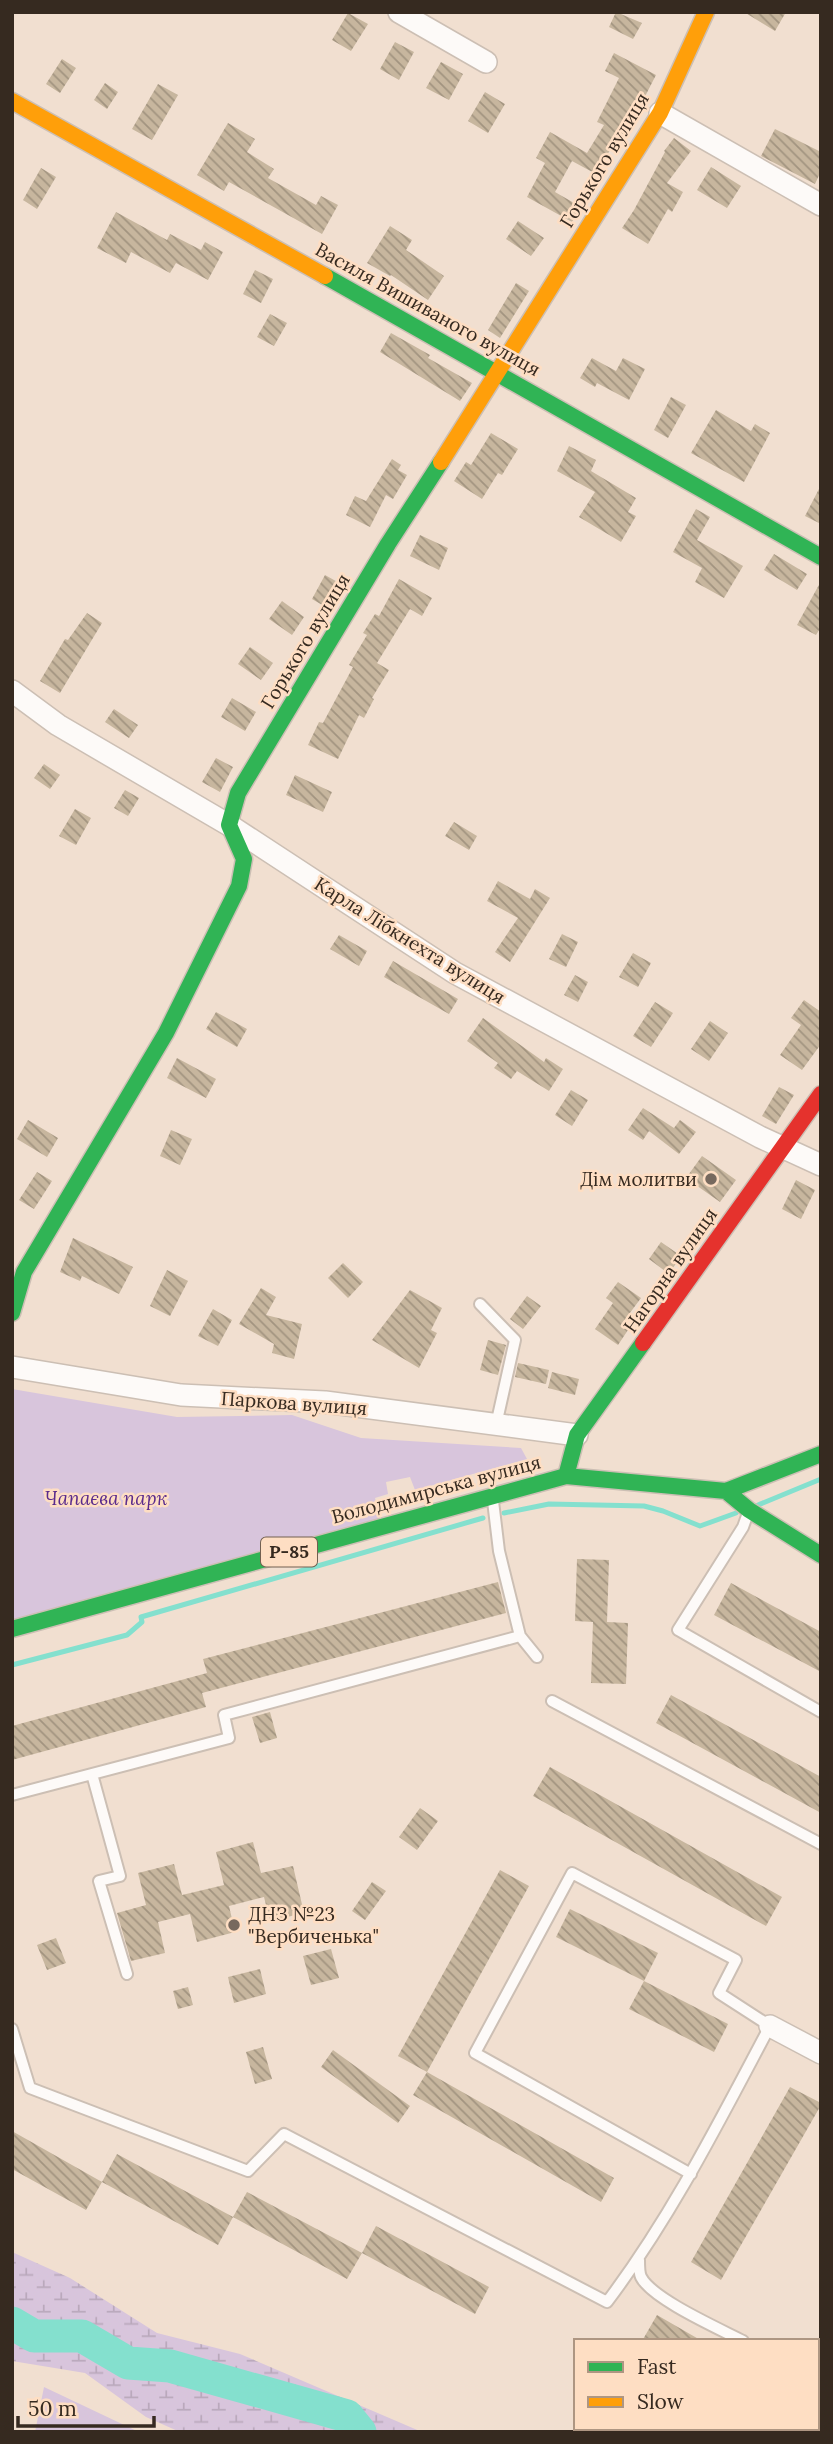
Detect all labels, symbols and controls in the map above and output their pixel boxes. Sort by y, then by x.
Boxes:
street label: Горького вулиця [554,88,654,232]
street label: Василя Вишиваного вулиця [311,237,545,381]
street label: Горького вулиця [255,569,355,713]
street label: Карла Лібкнехта вулиця [310,871,510,1009]
place label: Дім молитви [580,1167,697,1191]
marker: Дім молитви [703,1171,719,1187]
street label: Нагорна вулиця [618,1203,722,1337]
street label: Паркова вулиця [220,1386,368,1420]
street label: Володимирська вулиця [329,1450,543,1528]
park label: Чапаєва парк [45,1486,167,1510]
road number: Р-85 [261,1538,317,1567]
place label: ДНЗ №23 "Вербиченька" [248,1902,379,1948]
marker: ДНЗ №23 "Вербиченька" [226,1917,242,1933]
legend [574,2339,819,2430]
text: Fast [637,2353,677,2380]
scale bar [18,2384,154,2428]
text: Slow [637,2388,684,2415]
text: 50 m [28,2395,77,2422]

